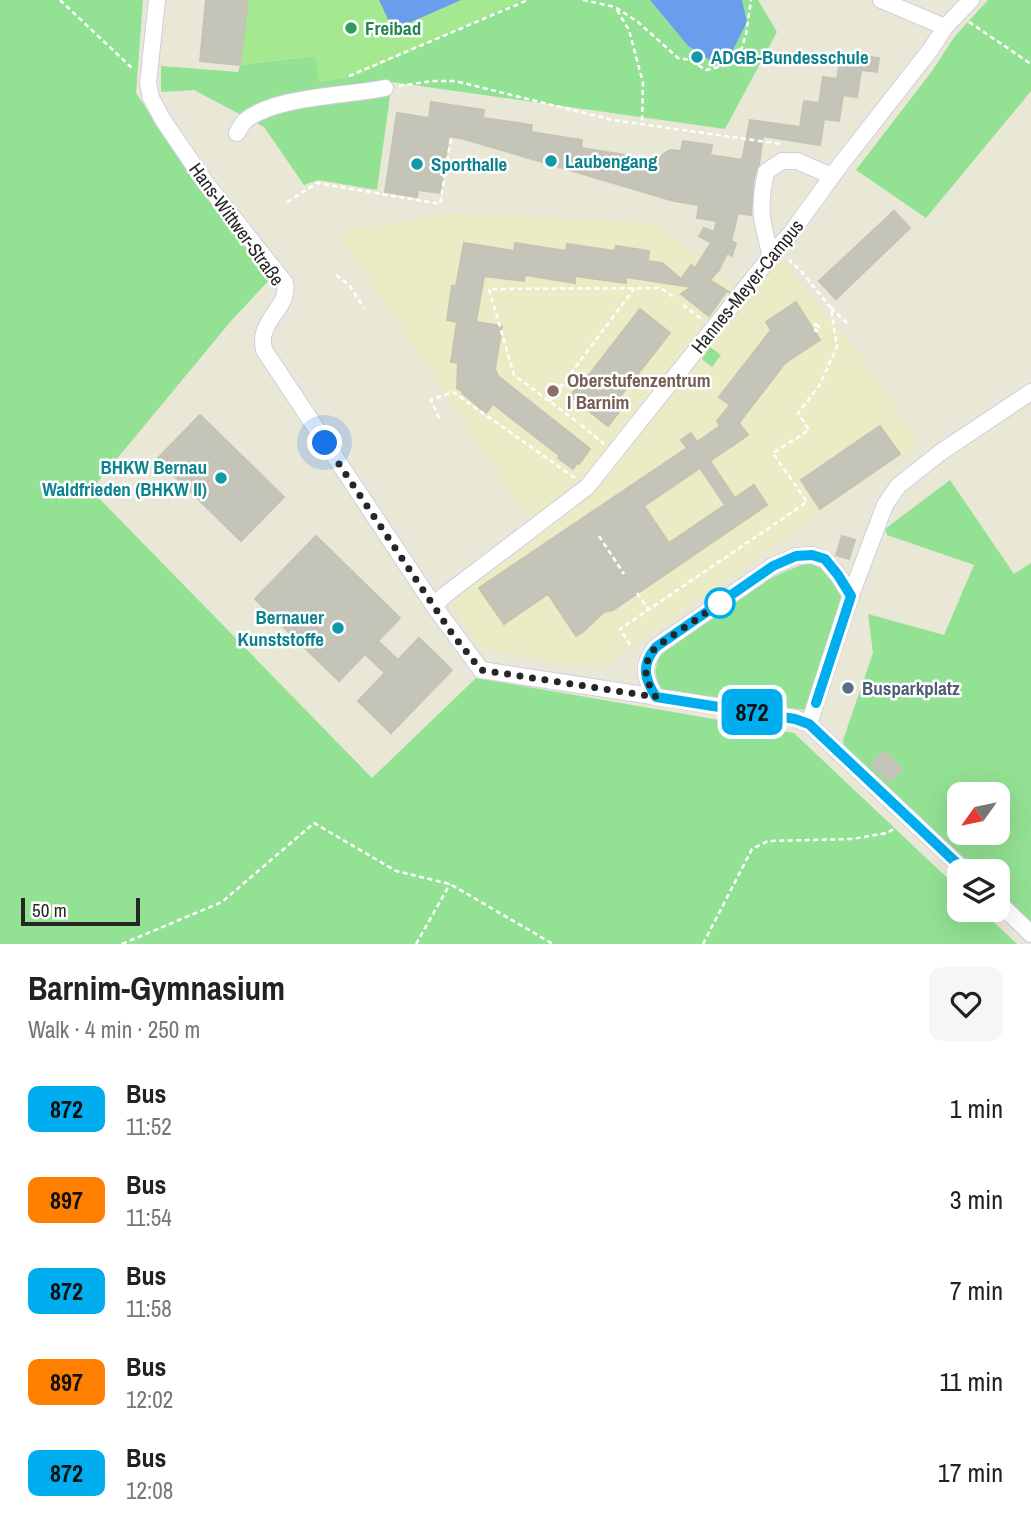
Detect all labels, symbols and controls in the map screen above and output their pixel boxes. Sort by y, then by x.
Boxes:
place label: Freibad [365,15,421,41]
marker: Freibad [343,20,359,36]
place label: ADGB-Bundesschule [711,44,869,70]
marker: ADGB-Bundesschule [689,49,705,65]
place label: Laubengang [565,148,658,174]
place label: Sporthalle [431,151,508,177]
marker: Laubengang [543,153,559,169]
marker: Sporthalle [409,156,425,172]
street label: Hans-Wittwer-Straße [183,157,291,291]
street label: Hannes-Meyer-Campus [685,213,809,358]
place label: Oberstufenzentrum I Barnim [567,367,711,415]
marker: Oberstufenzentrum I Barnim [545,383,561,399]
your location [307,425,342,460]
place label: BHKW Bernau Waldfrieden (BHKW II) [42,454,207,502]
marker: BHKW Bernau Waldfrieden (BHKW II) [213,470,229,486]
unlabelled marker [705,588,735,618]
place label: Bernauer Kunststoffe [237,604,324,652]
marker: Bernauer Kunststoffe [330,620,346,636]
place label: Busparkplatz [862,675,960,701]
marker: Busparkplatz [840,680,856,696]
line badge: 872 [712,689,792,735]
text: 872 [736,696,768,728]
north arrow [947,782,1010,845]
map controls [947,782,1010,922]
button: layers [947,859,1010,922]
scale bar [21,895,140,927]
text: 50 m [32,897,67,923]
text: Barnim-Gymnasium [28,966,285,1010]
button: heart [929,967,1003,1041]
text: Walk · 4 min · 250 m [28,1014,200,1045]
text: Bus [126,1076,166,1111]
text: 1 min [950,1091,1003,1126]
text: 872 [50,1093,83,1125]
text: 11:52 [126,1111,172,1142]
text: Bus [126,1167,166,1202]
text: 3 min [950,1182,1003,1217]
text: 897 [50,1184,83,1216]
text: 11:54 [126,1202,172,1233]
text: Bus [126,1258,166,1293]
text: 7 min [950,1273,1003,1308]
text: 872 [50,1275,83,1307]
text: 11:58 [126,1293,172,1324]
text: Bus [126,1349,166,1384]
text: 11 min [939,1364,1003,1399]
text: 897 [50,1366,83,1398]
text: 12:02 [126,1384,173,1415]
text: Bus [126,1440,166,1475]
text: 17 min [938,1455,1003,1490]
text: 872 [50,1457,83,1489]
text: 12:08 [126,1475,173,1506]

